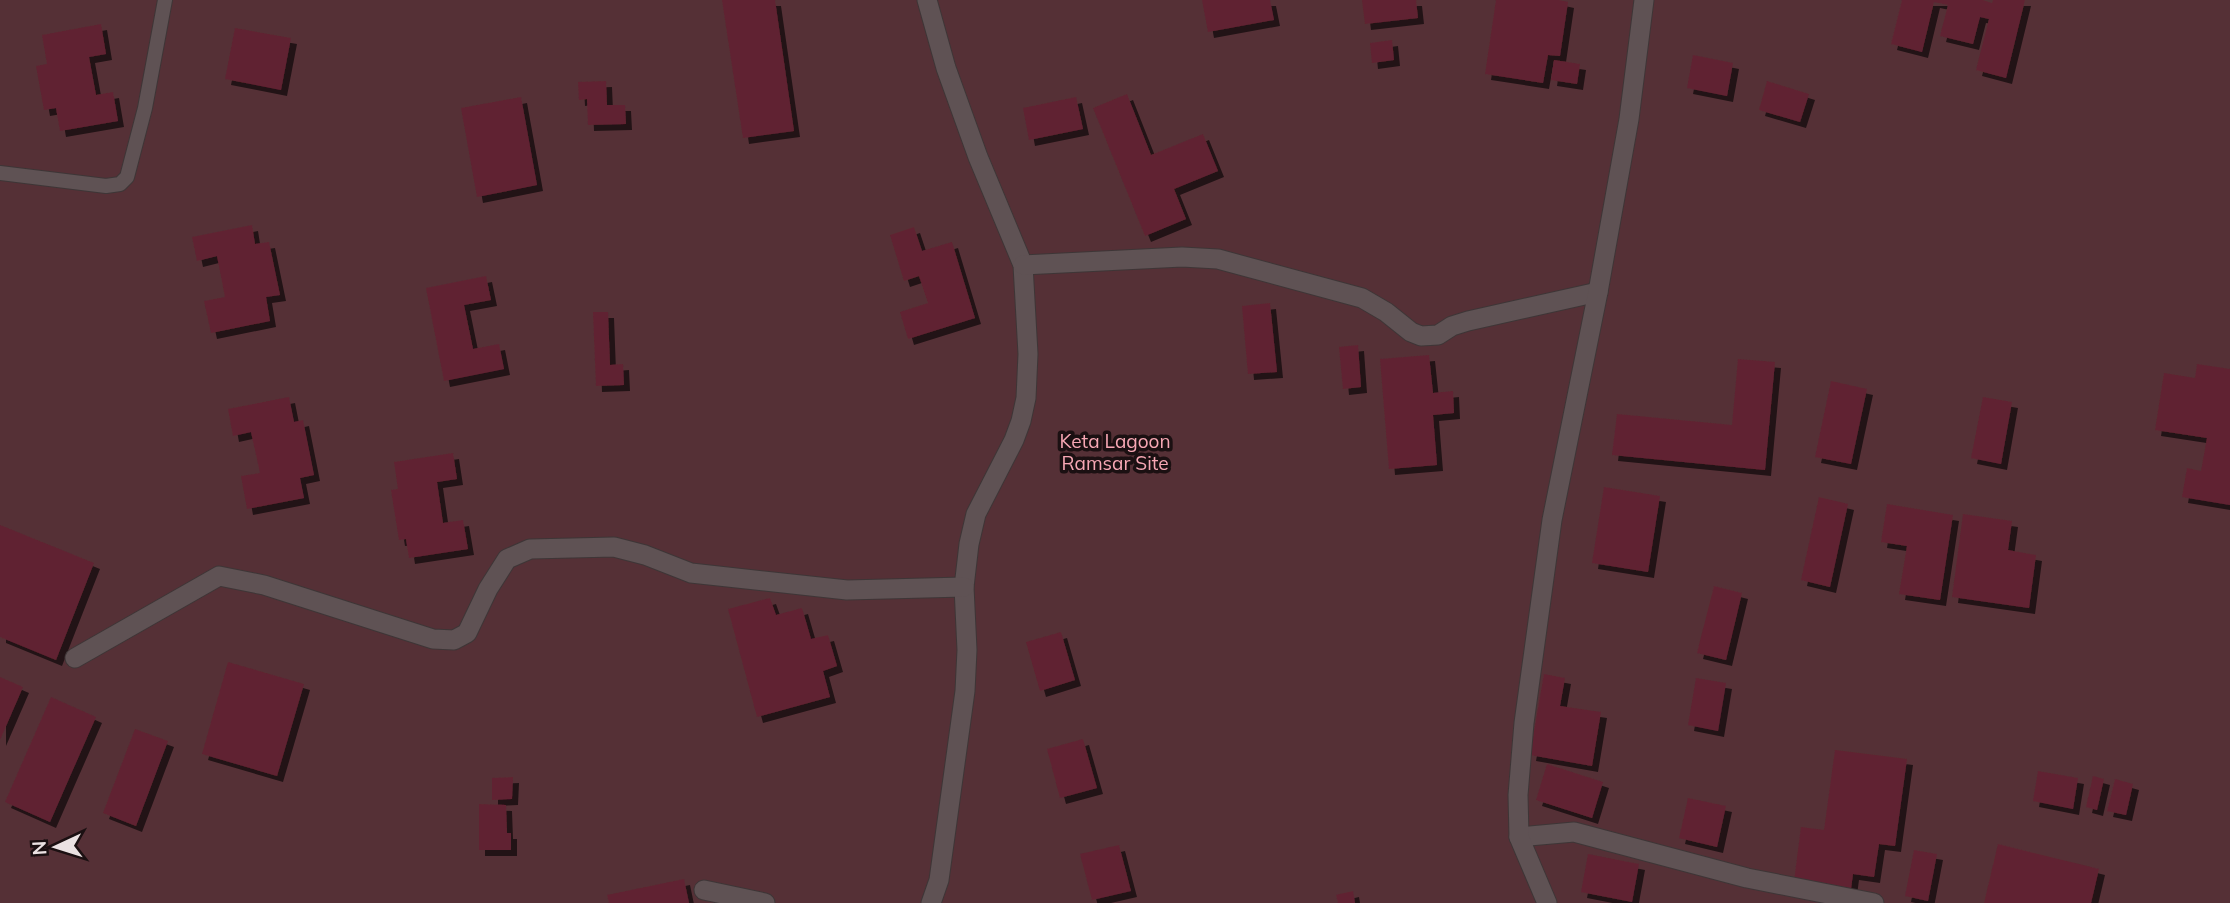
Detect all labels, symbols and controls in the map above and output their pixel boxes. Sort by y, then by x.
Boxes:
park label: Keta Lagoon Ramsar Site [1059,429,1171,475]
north arrow [21,812,91,882]
text: N [27,840,52,856]

